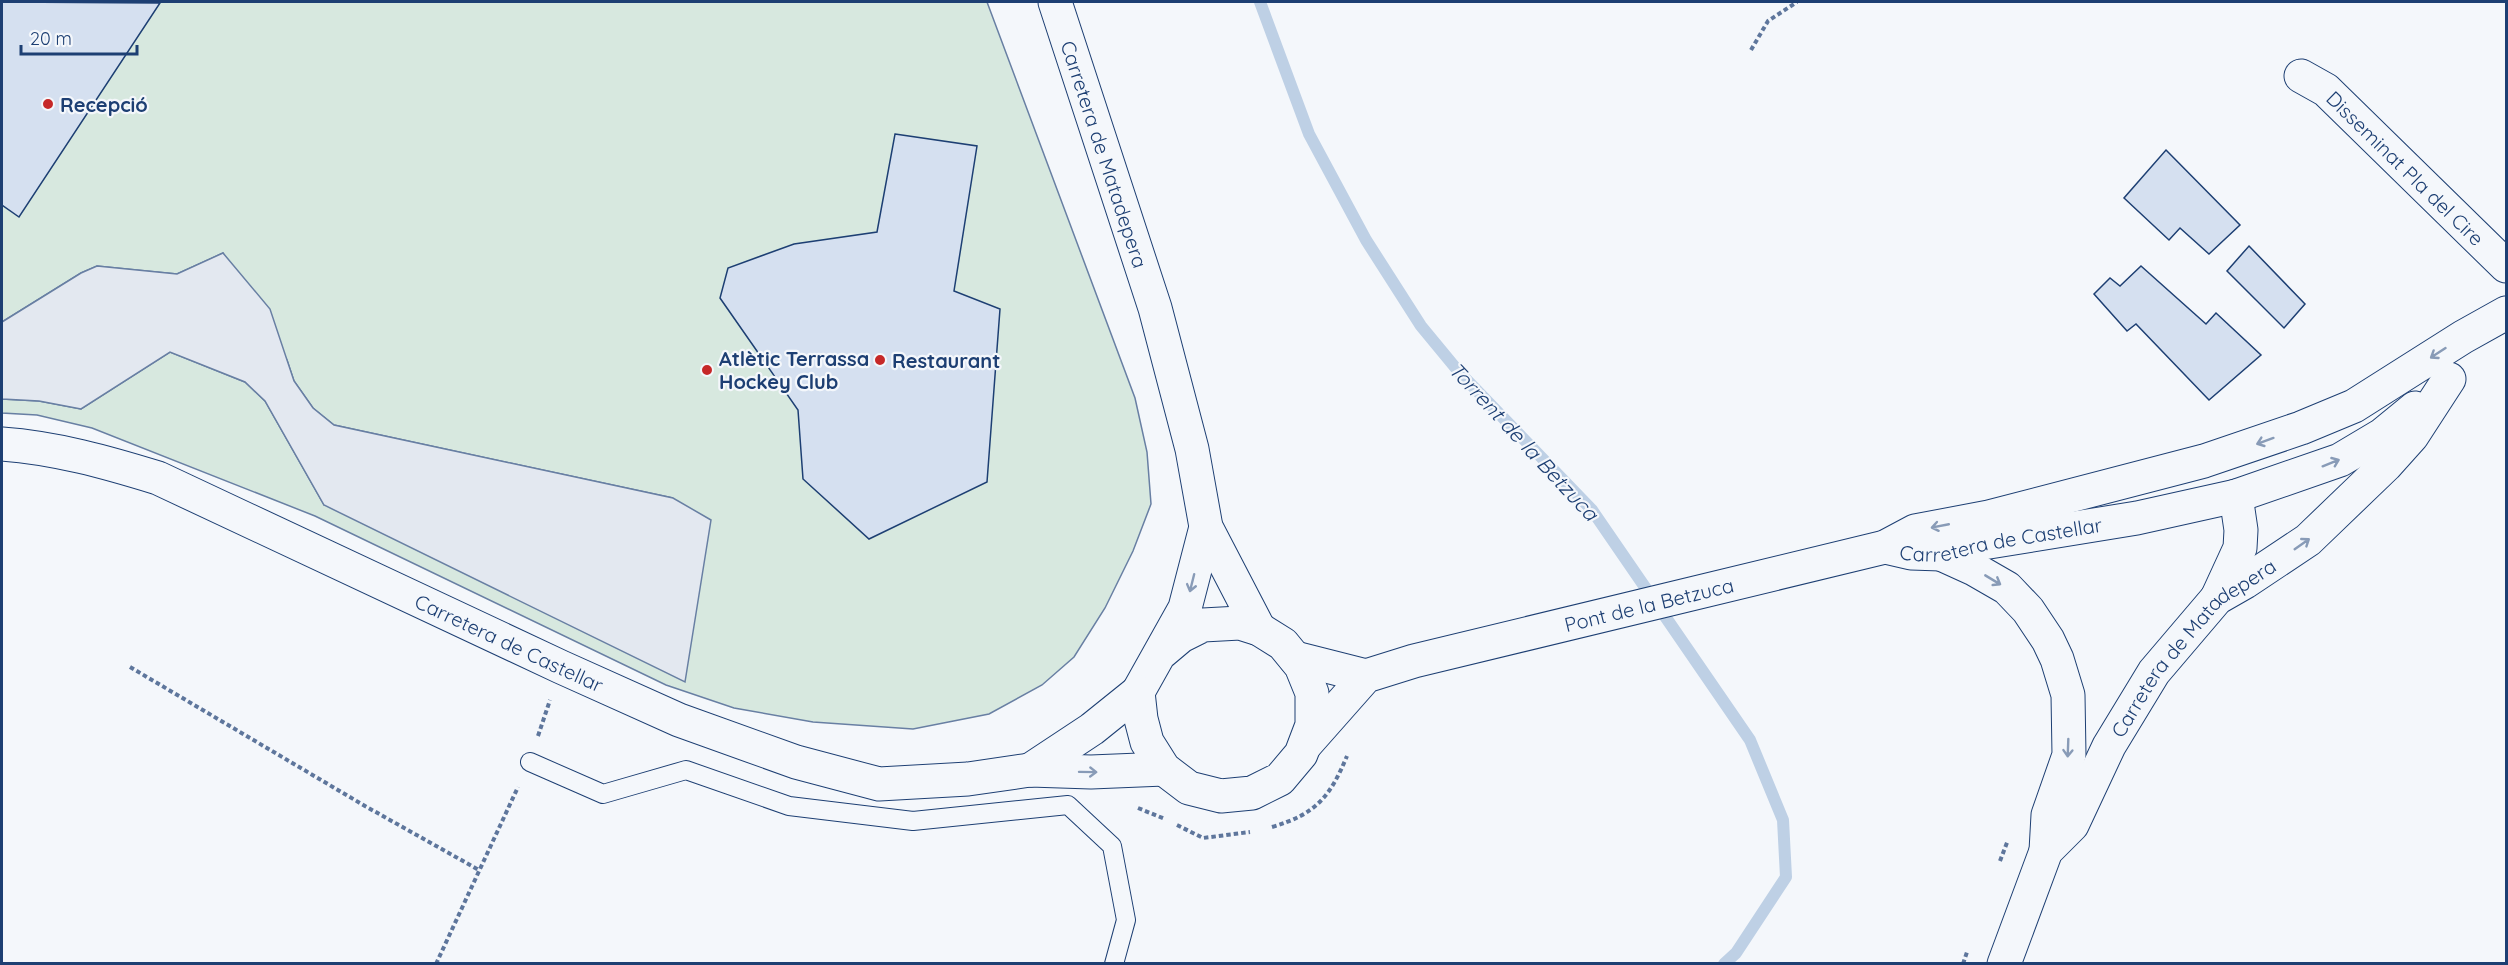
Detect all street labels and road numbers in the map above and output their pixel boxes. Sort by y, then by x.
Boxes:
street label: Carretera de Matadepera [1056,37,1153,271]
street label: Disseminat Pla del Cire [2322,85,2490,250]
street label: Carretera de Castellar [1897,511,2104,566]
street label: Carretera de Matadepera [2105,553,2280,742]
street label: Pont de la Betzuca [1562,572,1736,637]
street label: Carretera de Castellar [411,588,608,697]

